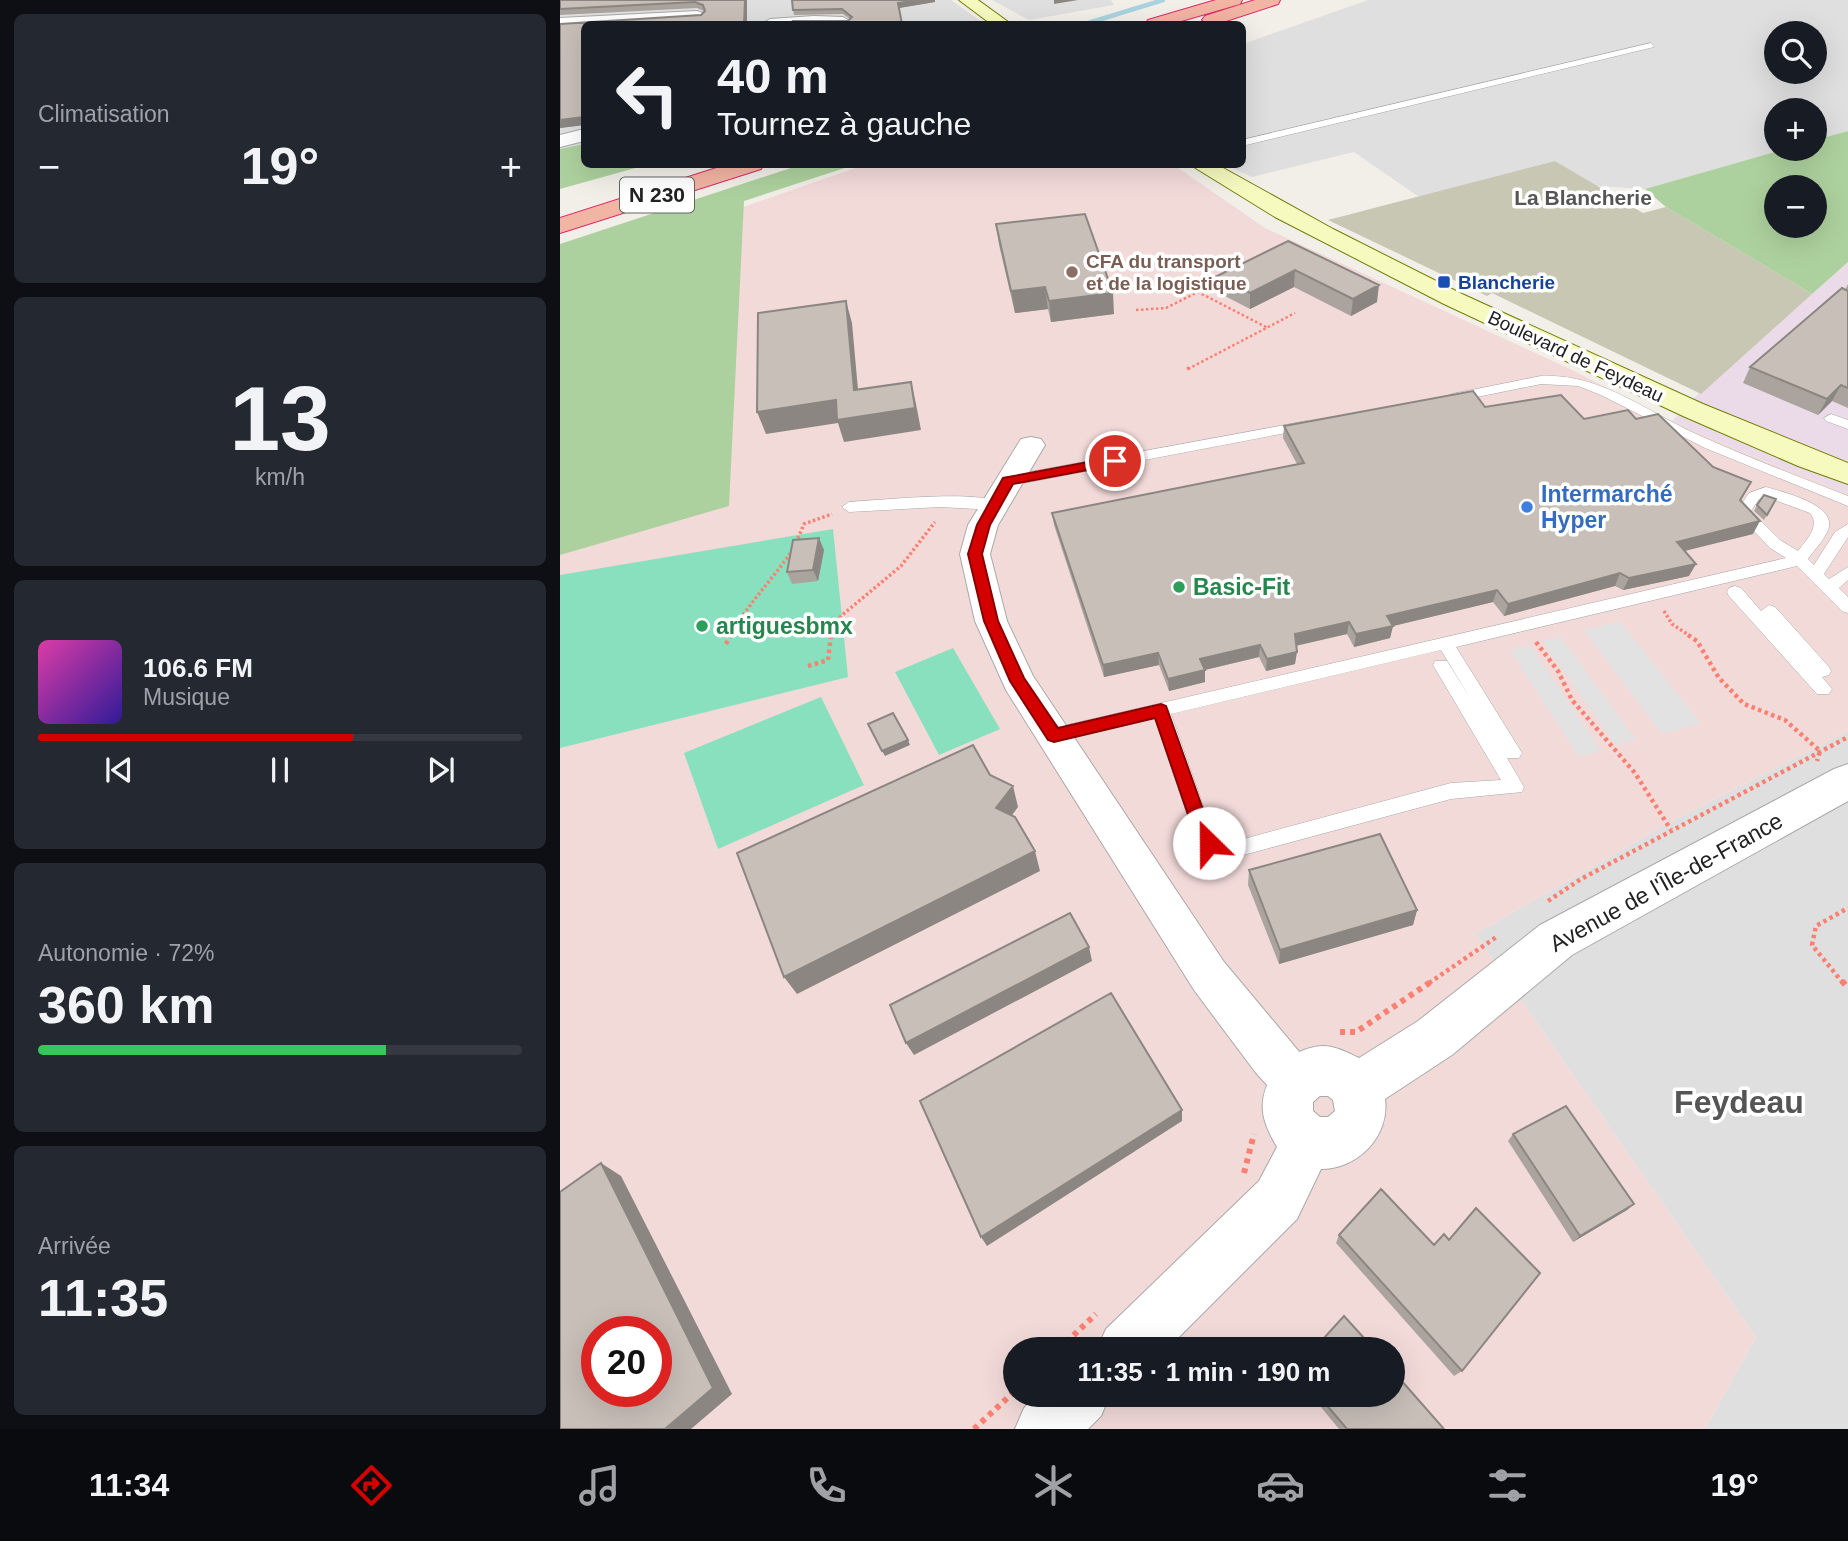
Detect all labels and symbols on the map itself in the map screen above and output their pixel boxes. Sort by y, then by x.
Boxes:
road number: N 230 [620,178,694,212]
district label: La Blancherie [1514,186,1652,209]
place label: CFA du transport et de la logistique [1086,251,1246,294]
marker: CFA du transport et de la logistique [1064,264,1080,280]
place label: Blancherie [1458,272,1555,293]
marker: Blancherie [1436,274,1452,290]
street label: Boulevard de Feydeau [1485,307,1667,406]
pin [1085,431,1145,491]
place label: Intermarché Hyper [1541,481,1673,533]
marker: Intermarché Hyper [1519,499,1535,515]
place label: Basic-Fit [1193,574,1290,600]
marker: Basic-Fit [1171,579,1187,595]
place label: artiguesbmx [716,613,853,639]
marker: artiguesbmx [694,618,710,634]
position arrow [1172,806,1246,880]
street label: Avenue de l'Île-de-France [1545,807,1787,957]
district label: Feydeau [1674,1084,1804,1120]
speed limit sign: 20 [581,1316,672,1407]

